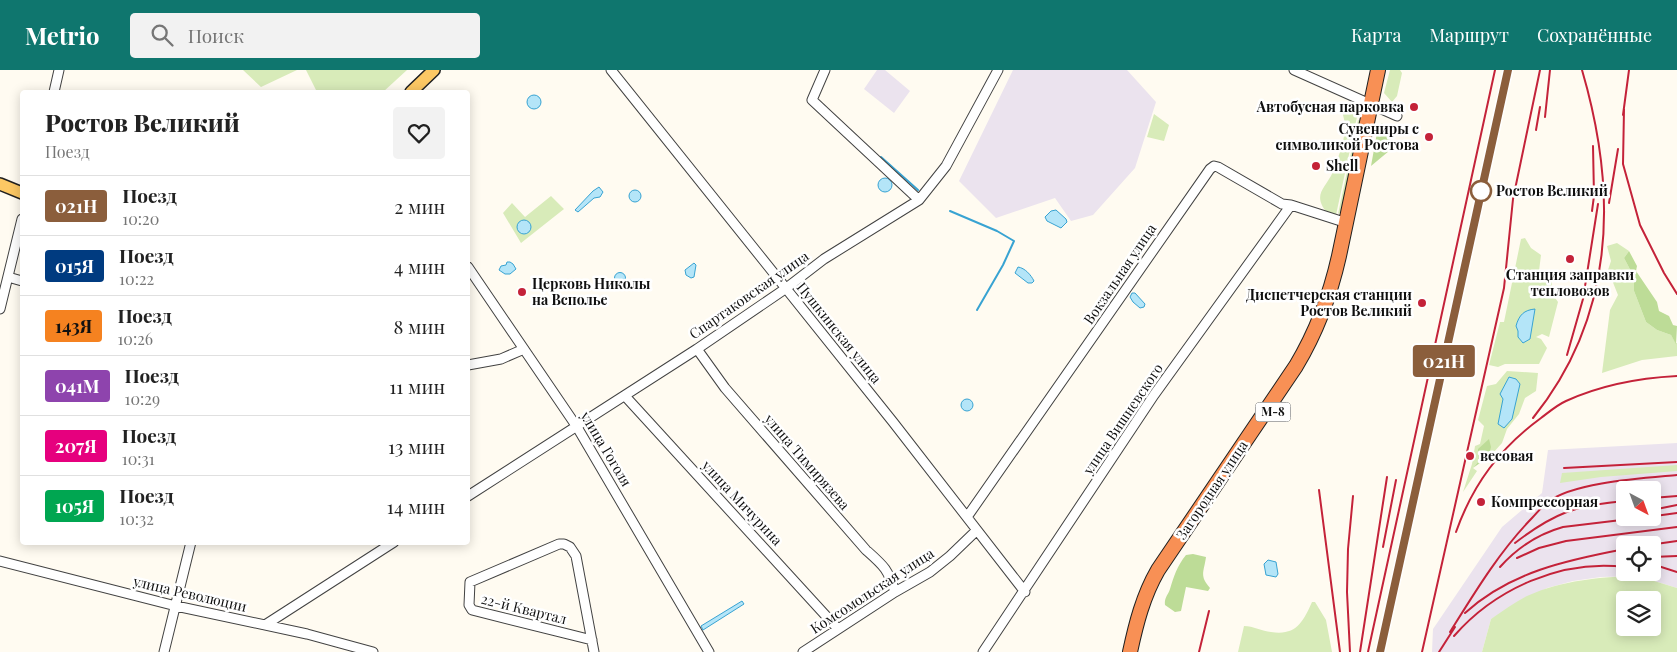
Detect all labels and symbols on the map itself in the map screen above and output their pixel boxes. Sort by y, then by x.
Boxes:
place label: Автобусная парковка [1256,97,1405,116]
marker: Автобусная парковка [1408,101,1420,113]
place label: Сувениры с символикой Ростова [1276,119,1420,154]
marker: Сувениры с символикой Ростова [1423,131,1435,143]
place label: Shell [1326,156,1359,175]
marker: Shell [1310,160,1322,172]
marker: Ростов Великий [1470,180,1492,202]
place label: Ростов Великий [1496,181,1608,200]
street label: Вокзальная улица [1079,220,1160,328]
street label: Спартаковская улица [685,246,812,343]
marker: Станция заправки тепловозов [1564,253,1576,265]
place label: Станция заправки тепловозов [1506,265,1634,300]
place label: Церковь Николы на Всполье [532,274,651,309]
street label: Пушкинская улица [793,278,886,387]
place label: Диспетчерская станции Ростов Великий [1246,285,1412,320]
marker: Церковь Николы на Всполье [516,286,528,298]
marker: Диспетчерская станции Ростов Великий [1416,297,1428,309]
line badge: 021Н [1409,345,1479,377]
street label: улица Вишневского [1078,359,1167,479]
road number: М-8 [1256,402,1290,422]
street label: улица Гоголя [576,407,637,490]
street label: улица Тимирязева [760,409,854,514]
street label: Загородная улица [1171,437,1252,543]
place label: весовая [1480,446,1533,465]
marker: весовая [1464,450,1476,462]
street label: улица Мичурина [697,455,787,549]
north arrow [1616,481,1661,526]
place label: Компрессорная [1491,492,1598,511]
marker: Компрессорная [1475,496,1487,508]
street label: Комсомольская улица [806,543,937,638]
street label: улица Революции [131,571,249,616]
street label: 22-й Квартал [479,589,569,628]

